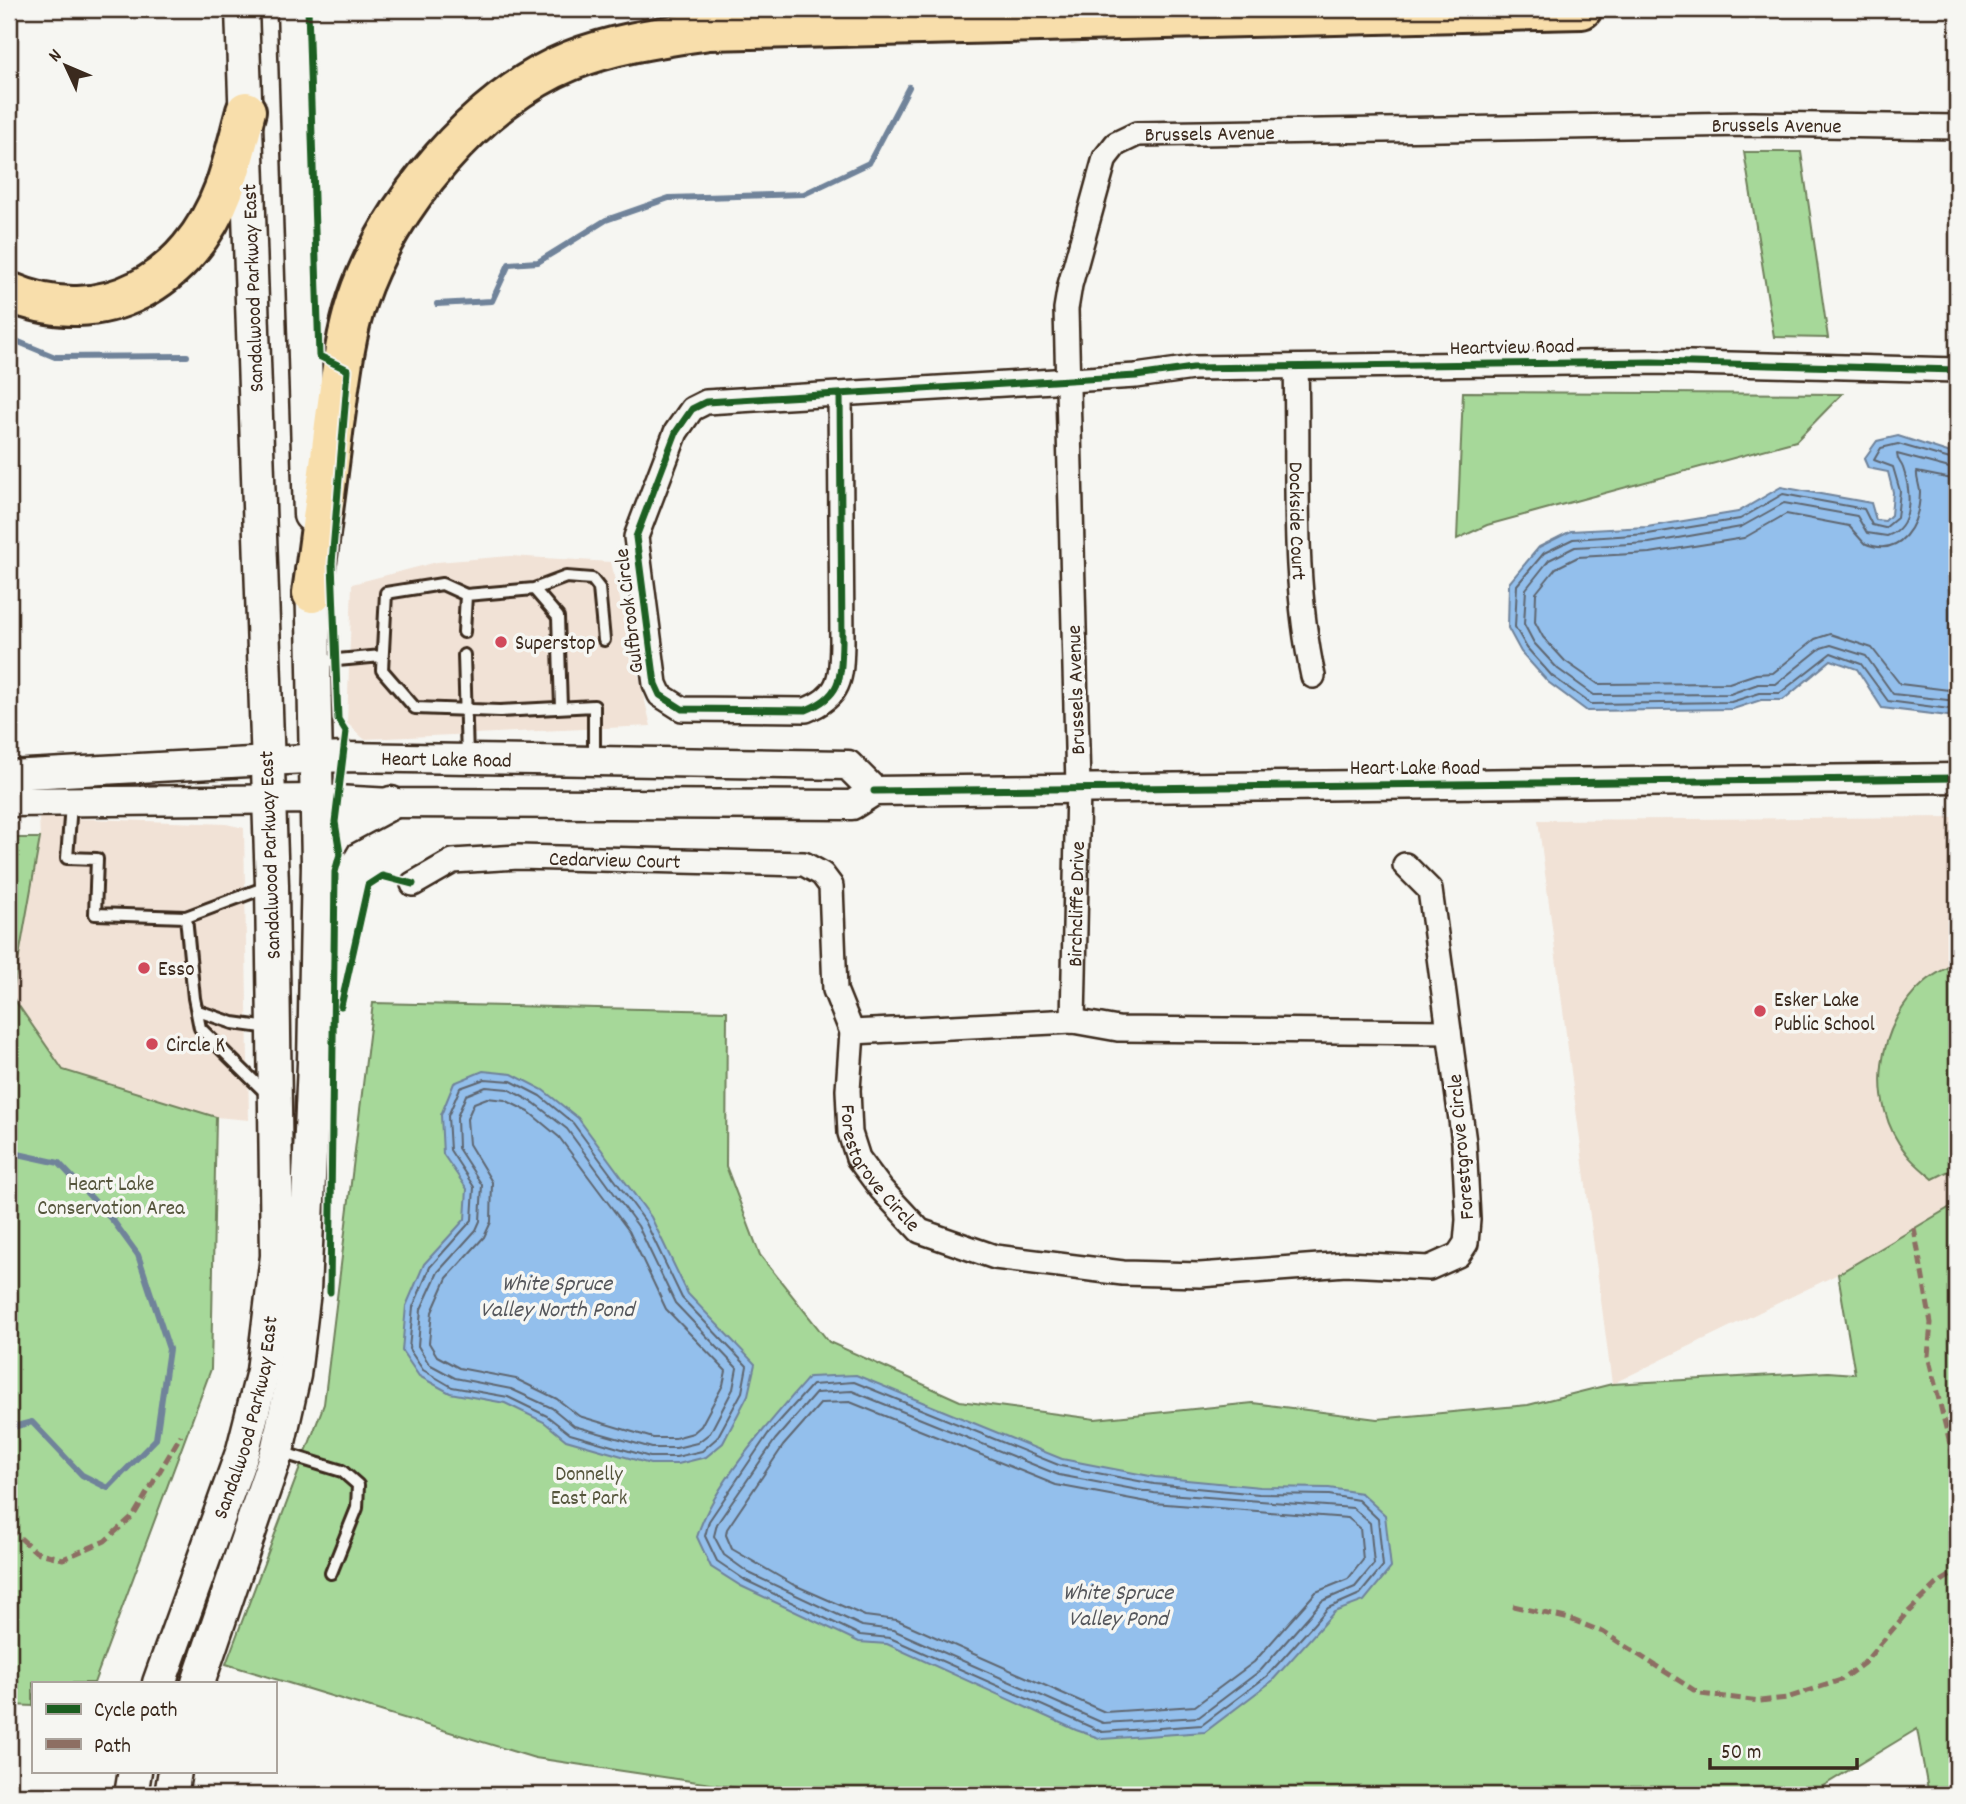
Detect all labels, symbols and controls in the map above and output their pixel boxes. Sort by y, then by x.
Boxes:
north arrow [32,32,102,102]
text: N [43,44,69,69]
street label: Brussels Avenue [1711,112,1842,143]
street label: Brussels Avenue [1145,120,1275,152]
street label: Sandalwood Parkway East [236,183,274,393]
street label: Heartview Road [1449,333,1575,365]
street label: Dockside Court [1279,462,1312,581]
street label: Gulfbrook Circle [608,546,654,675]
street label: Brussels Avenue [1061,624,1095,755]
place label: Superstop [515,630,596,660]
marker: Superstop [493,634,509,650]
street label: Heart Lake Road [381,746,512,778]
street label: Sandalwood Parkway East [253,750,291,960]
street label: Heart Lake Road [1350,755,1480,785]
street label: Birchcliffe Drive [1062,841,1095,967]
street label: Cedarview Court [548,846,681,879]
place label: Esso [158,956,195,986]
marker: Esso [136,960,152,976]
place label: Esker Lake Public School [1774,987,1875,1041]
marker: Esker Lake Public School [1752,1003,1768,1019]
place label: Circle K [166,1032,225,1062]
marker: Circle K [144,1036,160,1052]
street label: Forestgrove Circle [1442,1073,1484,1221]
street label: Forestgrove Circle [831,1104,926,1240]
park label: Heart Lake Conservation Area [37,1171,186,1225]
water label: White Spruce Valley North Pond [480,1269,637,1328]
street label: Sandalwood Parkway East [207,1314,288,1524]
park label: Donnelly East Park [551,1461,627,1515]
water label: White Spruce Valley Pond [1063,1578,1175,1637]
legend [32,1682,276,1772]
text: Cycle path [94,1697,177,1727]
scale bar [1710,1727,1857,1771]
text: Path [94,1733,131,1763]
text: 50 m [1721,1739,1761,1769]

